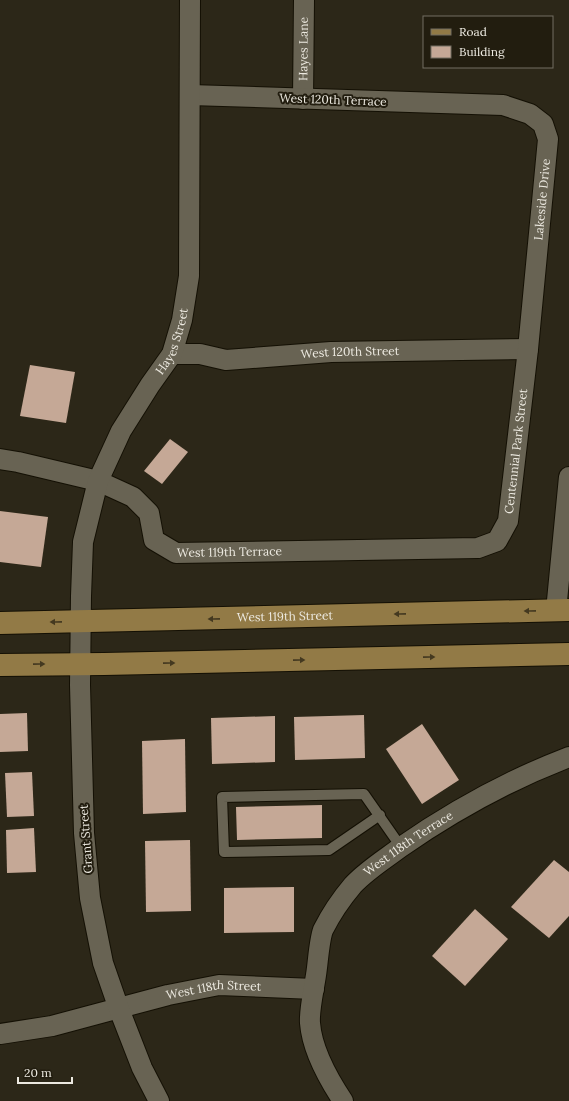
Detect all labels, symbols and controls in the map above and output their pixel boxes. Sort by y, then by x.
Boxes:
street label: Hayes Lane [295,16,311,81]
legend [423,16,553,68]
text: Road [459,24,487,39]
text: Building [459,44,505,59]
street label: West 120th Terrace [279,90,387,109]
street label: Lakeside Drive [530,157,553,241]
street label: Hayes Street [152,307,191,377]
street label: West 120th Street [300,343,400,361]
street label: Centennial Park Street [501,387,530,515]
street label: West 119th Terrace [177,543,283,560]
street label: West 119th Street [237,607,333,625]
one-way arrow [523,608,536,614]
one-way arrow [393,611,406,617]
one-way arrow [208,615,220,622]
one-way arrow [49,619,62,625]
one-way arrow [423,654,435,661]
one-way arrow [293,657,306,663]
one-way arrow [163,660,176,666]
one-way arrow [33,661,46,667]
street label: Grant Street [76,804,95,874]
street label: West 118th Terrace [360,807,456,879]
street label: West 118th Street [165,977,262,1002]
scale bar [18,1059,72,1085]
text: 20 m [24,1065,52,1080]

